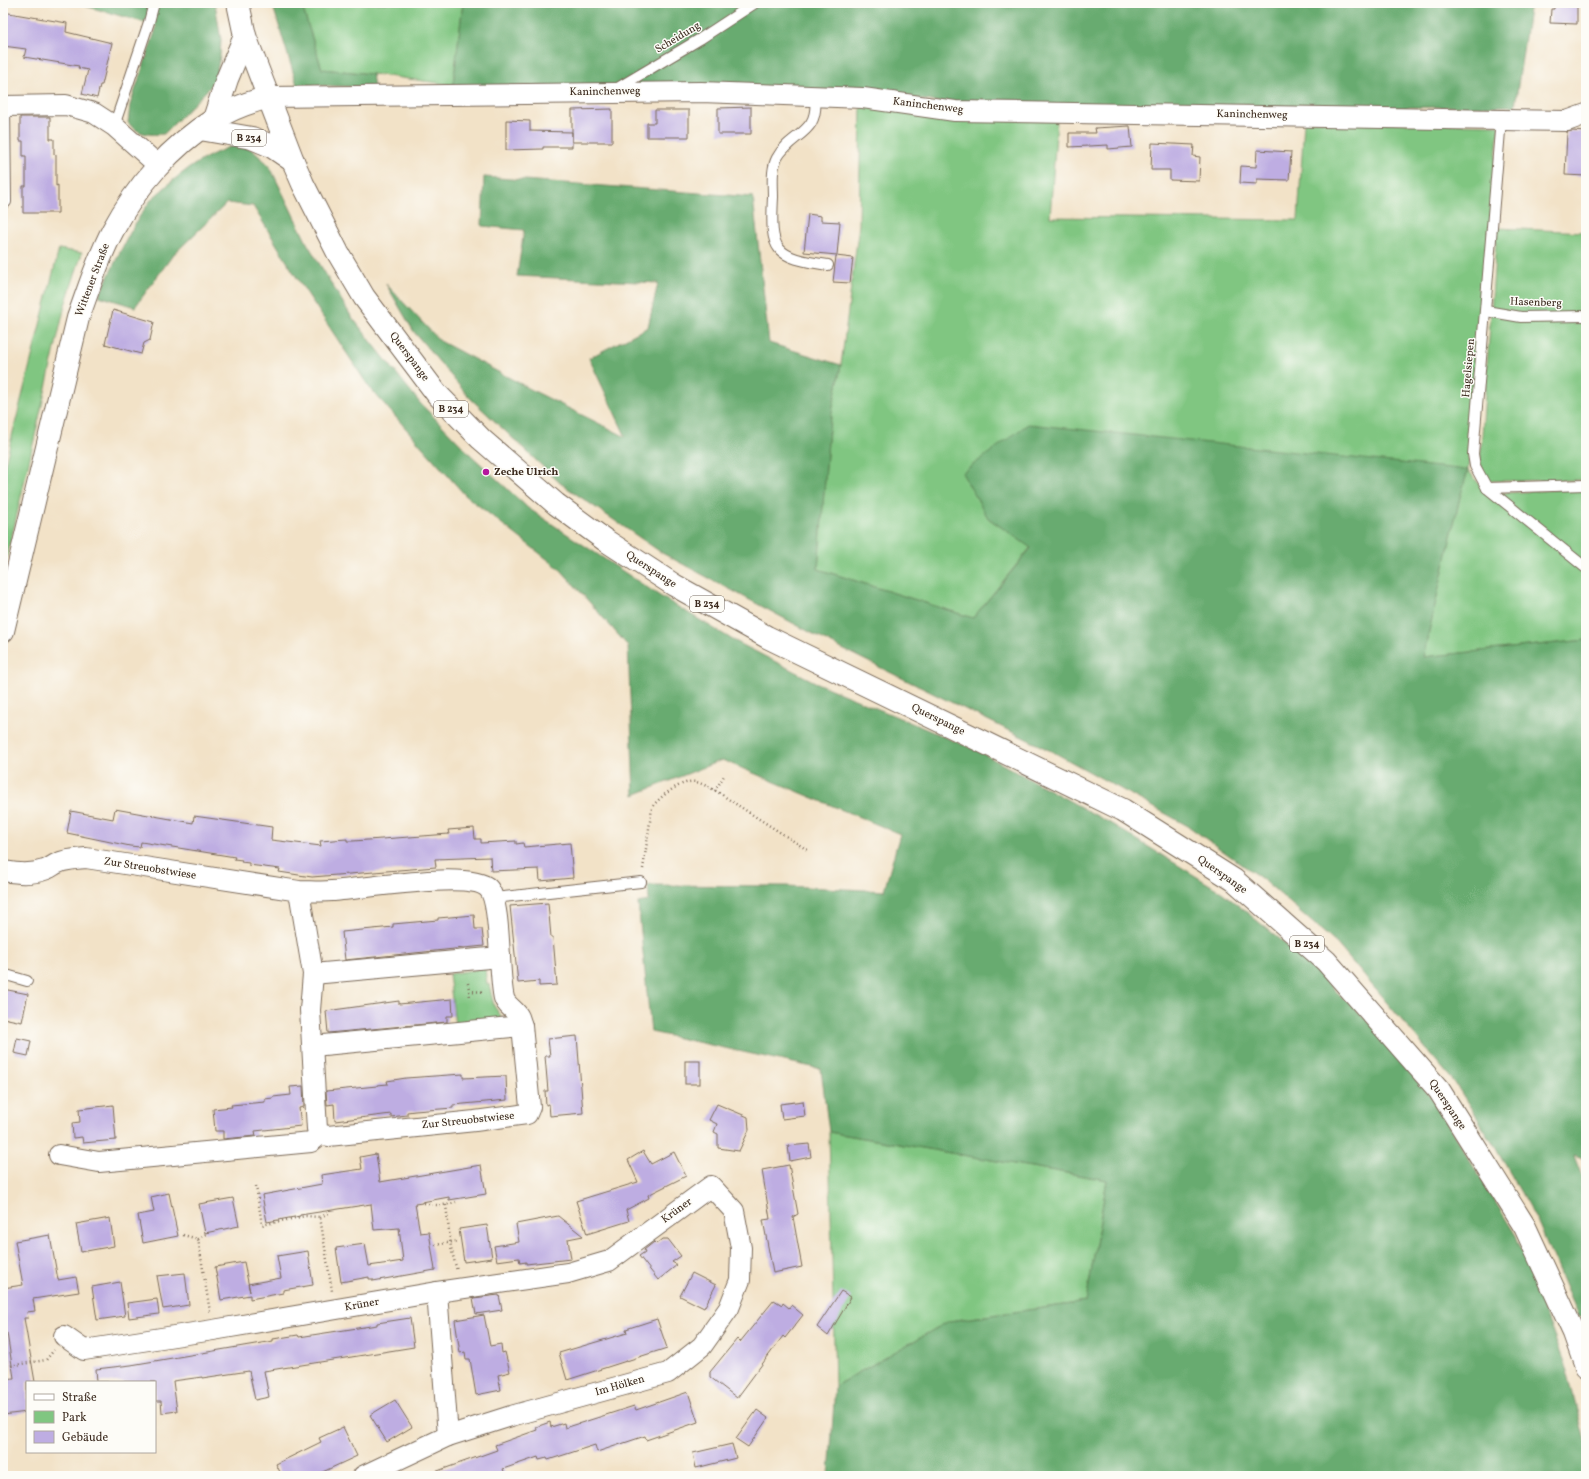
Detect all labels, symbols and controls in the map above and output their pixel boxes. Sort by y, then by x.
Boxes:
street label: Scheidung [653,18,704,57]
street label: Kaninchenweg [569,84,641,100]
street label: Kaninchenweg [892,94,965,118]
street label: Kaninchenweg [1216,107,1288,123]
road number: B 234 [232,130,266,146]
street label: Wittener Straße [72,241,114,319]
street label: Hasenberg [1510,295,1562,311]
street label: Querspange [386,329,432,385]
street label: Hagelsiepen [1459,337,1479,398]
road number: B 234 [434,401,468,417]
place label: Zeche Ulrich [494,465,559,480]
marker: Zeche Ulrich [481,467,491,477]
street label: Querspange [623,548,679,592]
road number: B 234 [690,596,724,612]
street label: Querspange [909,701,967,739]
street label: Querspange [1194,852,1250,898]
street label: Zur Streuobstwiese [103,854,197,884]
road number: B 234 [1290,936,1324,952]
street label: Querspange [1425,1077,1469,1133]
street label: Zur Streuobstwiese [421,1109,515,1133]
street label: Krüner [659,1195,696,1227]
street label: Krüner [344,1295,381,1315]
street label: Im Hölken [594,1372,647,1400]
legend [26,1381,156,1453]
text: Straße [62,1390,97,1406]
text: Park [62,1410,87,1426]
text: Gebäude [62,1430,109,1446]

